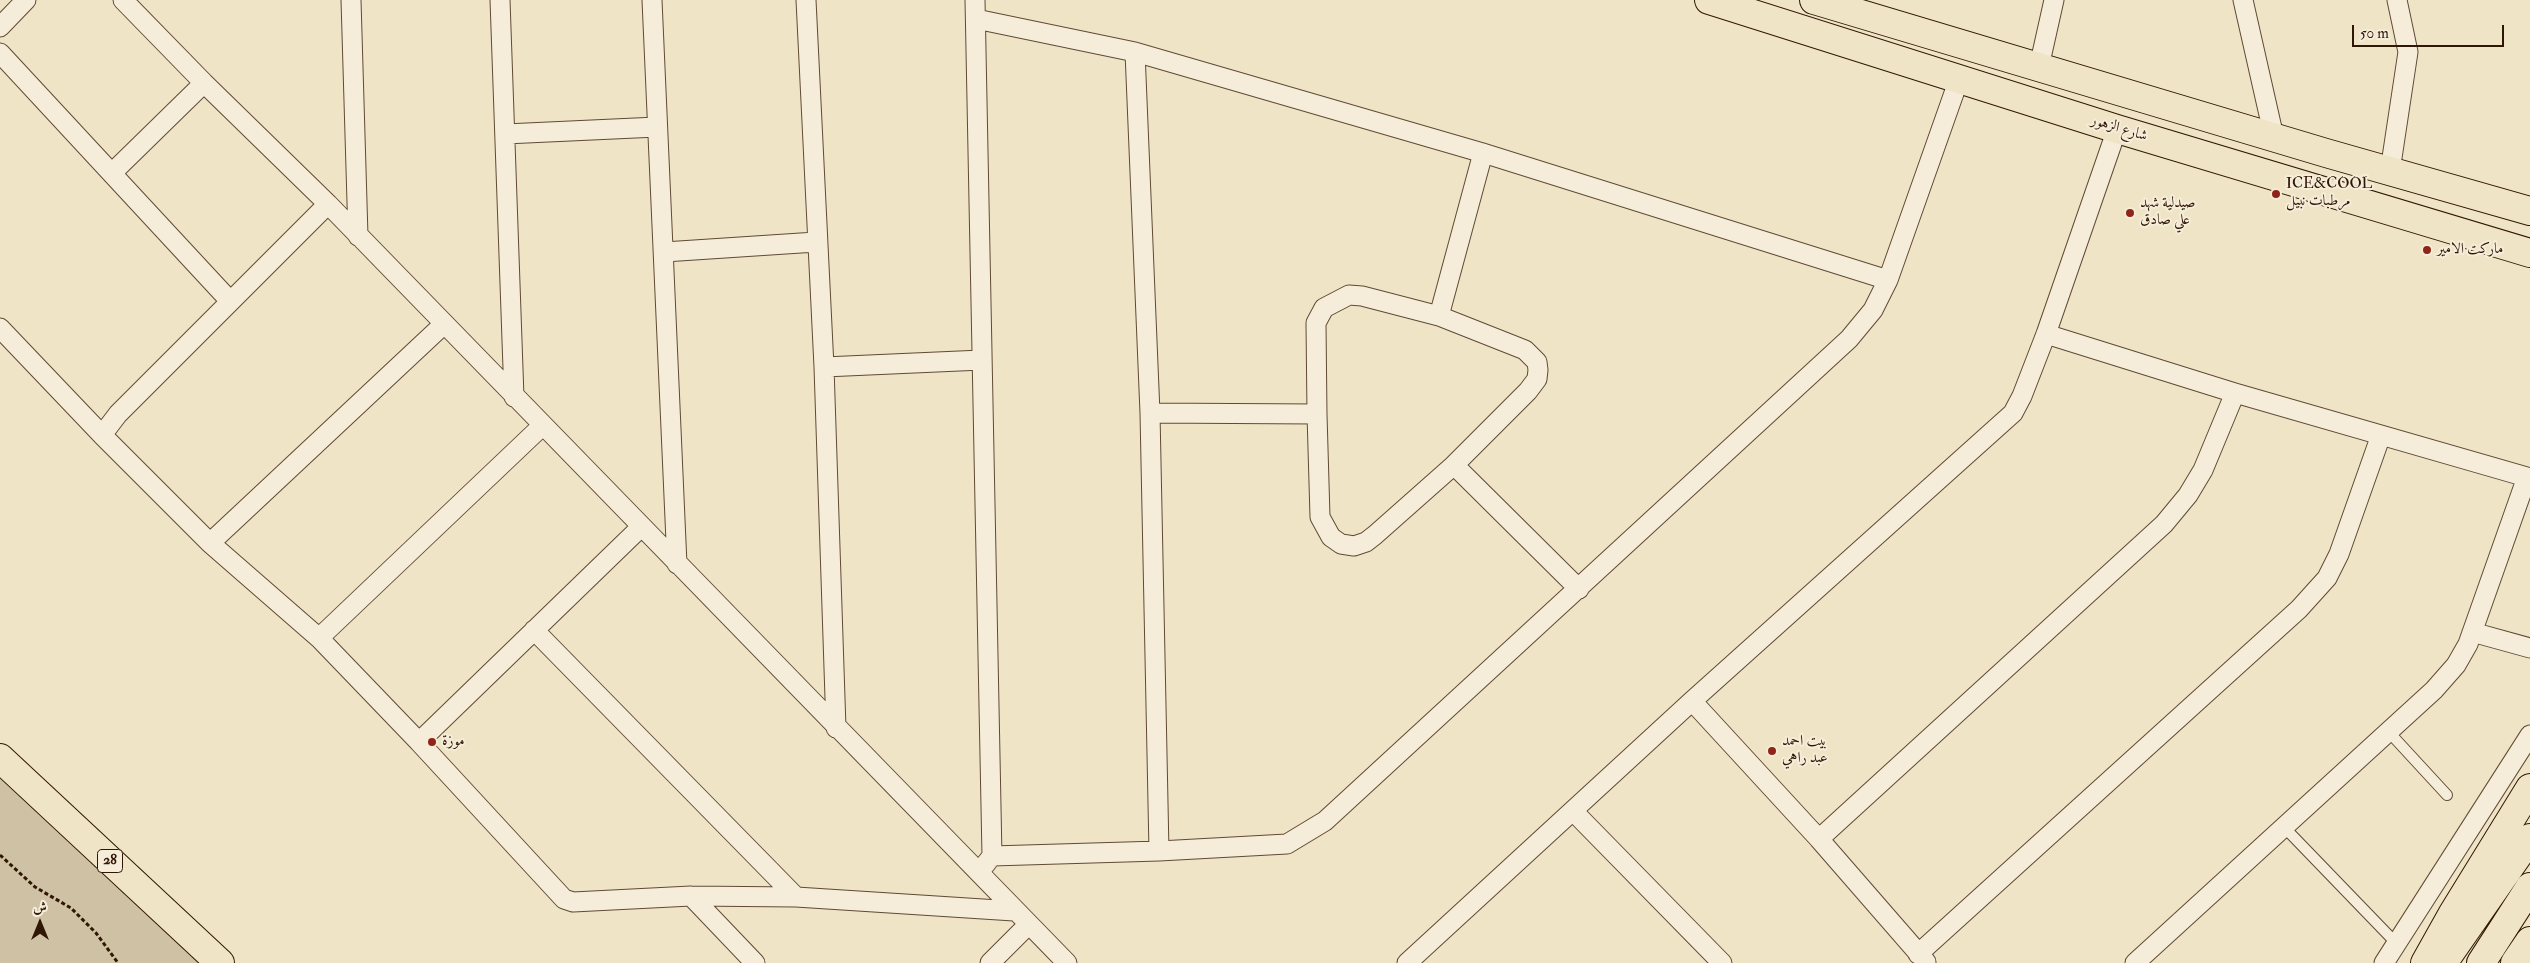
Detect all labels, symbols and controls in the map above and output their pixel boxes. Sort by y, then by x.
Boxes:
scale bar [2355,15,2508,47]
text: 50 m [2360,24,2389,43]
street label: شارع الزهور [2089,112,2149,146]
place label: ICE&COOL مرطبات نبيل [2286,176,2372,211]
marker: ICE&COOL مرطبات نبيل [2270,188,2282,200]
place label: صيدلية شهد علي صادق [2140,195,2195,230]
marker: صيدلية شهد علي صادق [2124,207,2136,219]
place label: ماركت الامير [2437,241,2503,259]
marker: ماركت الامير [2421,244,2433,256]
place label: موزة [442,733,465,751]
place label: بيت احمد عبد راهي [1782,733,1828,768]
marker: موزة [426,736,438,748]
marker: بيت احمد عبد راهي [1766,745,1778,757]
road number: 28 [98,849,122,872]
north arrow [15,898,65,948]
text: ش [33,899,47,916]

